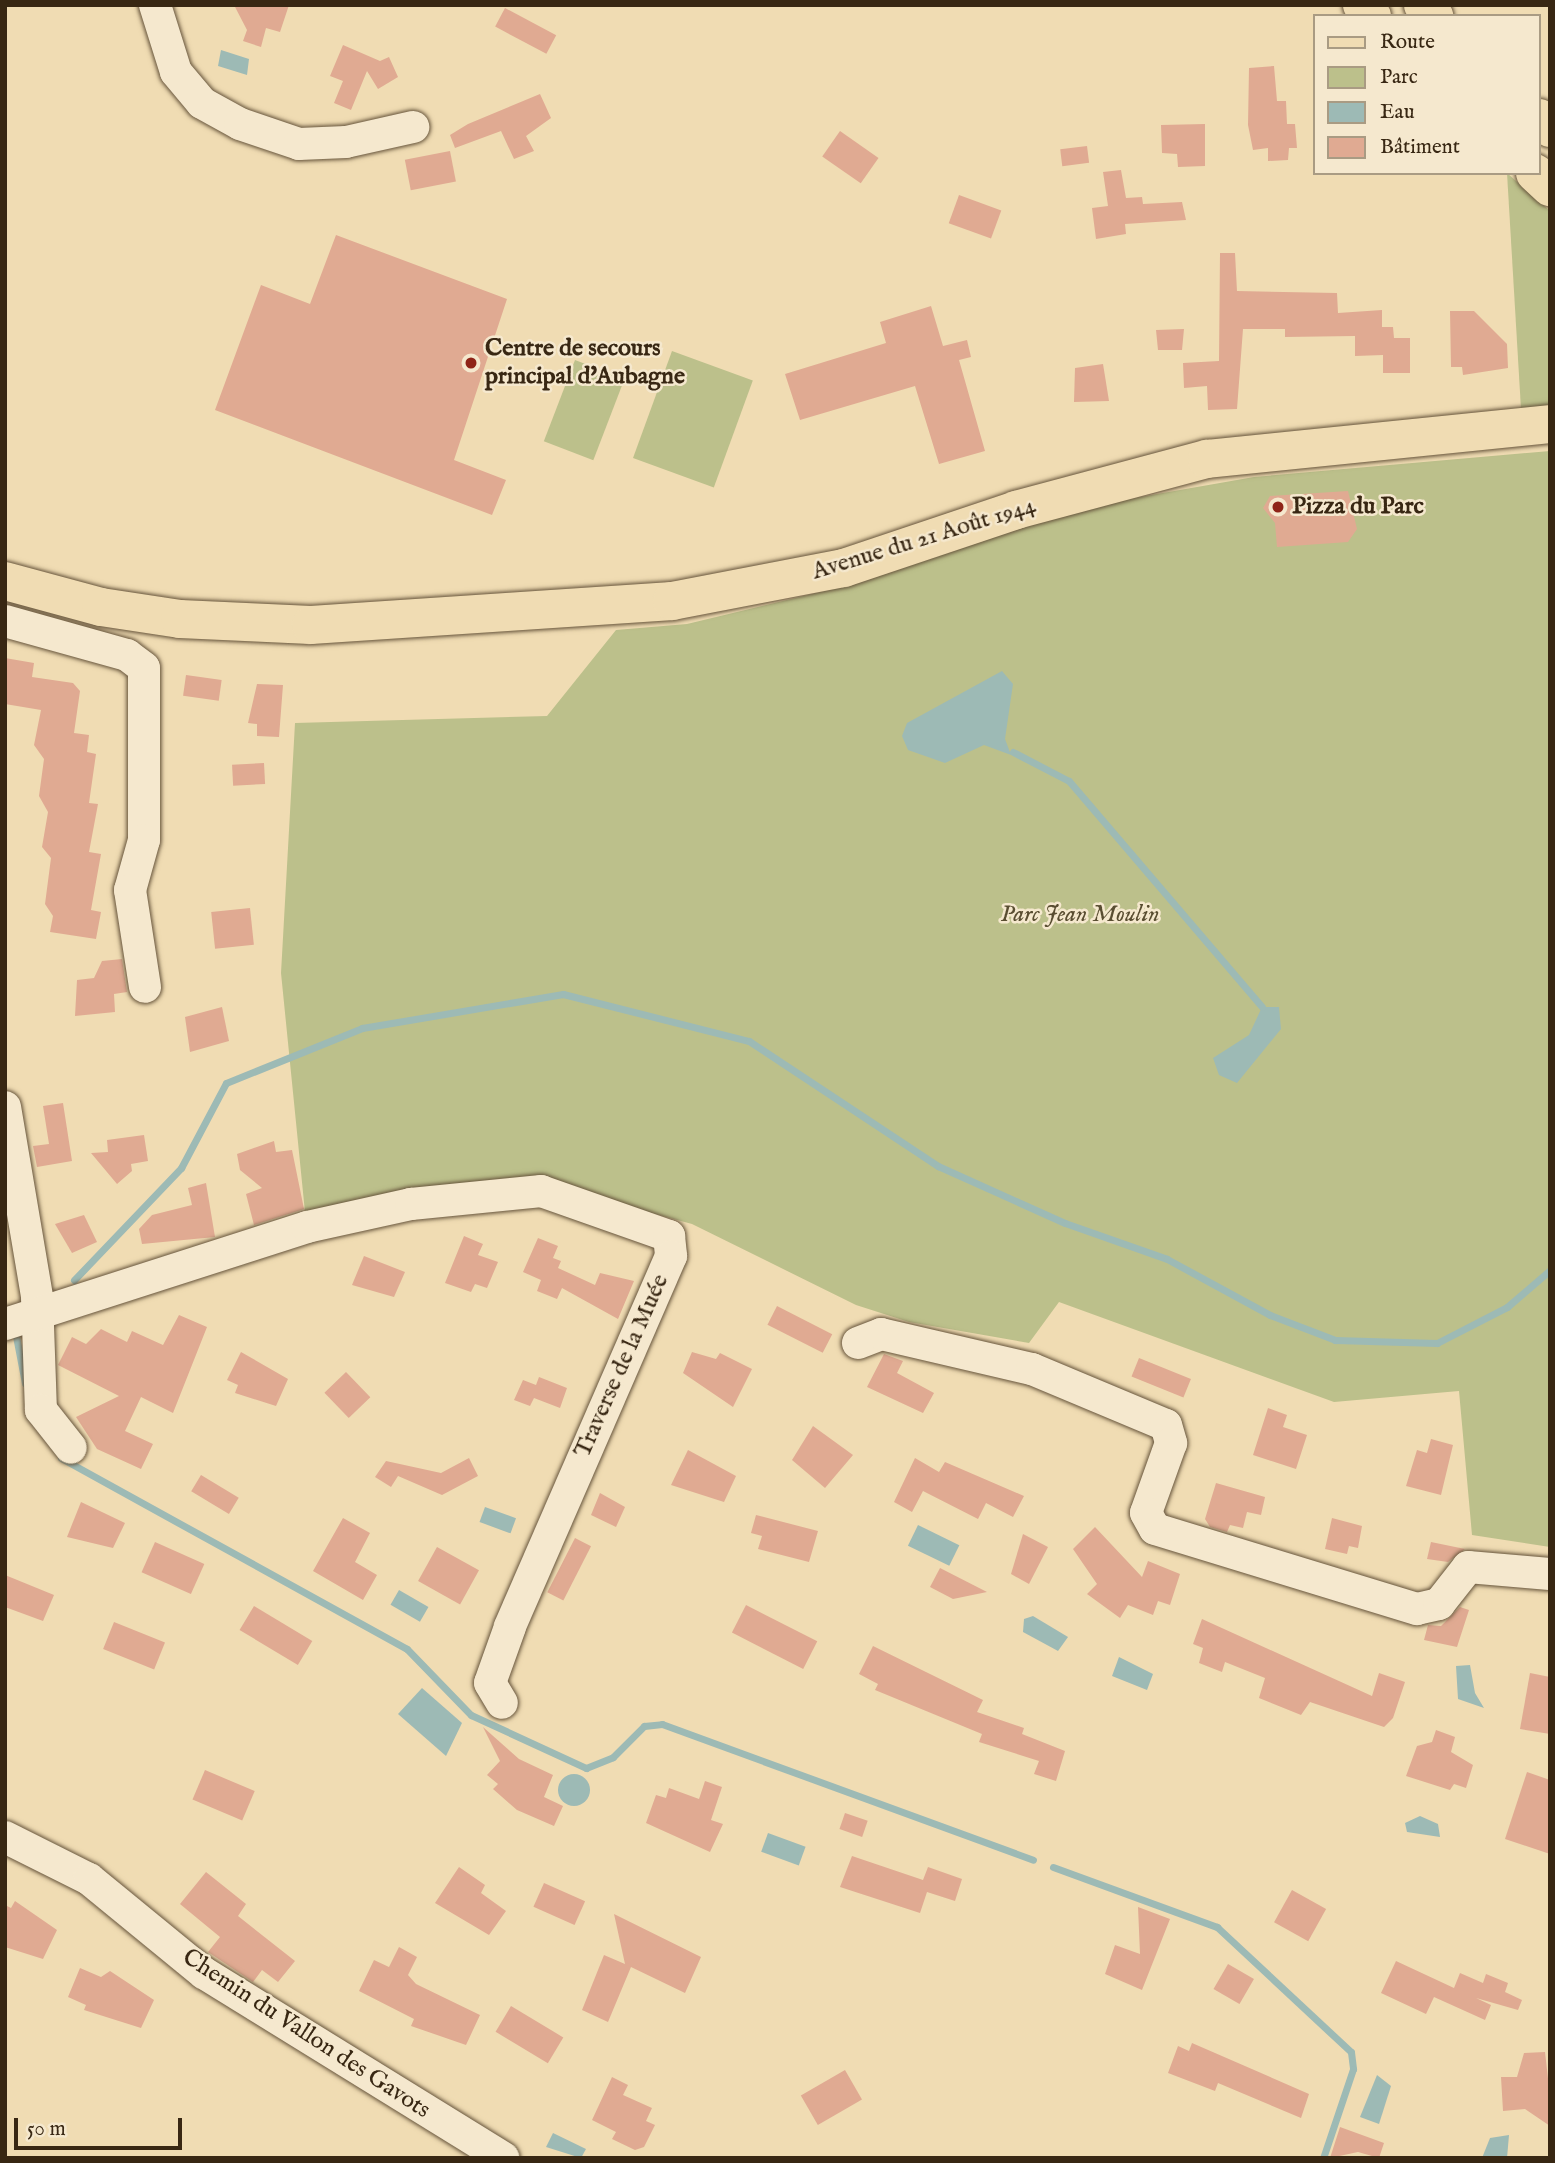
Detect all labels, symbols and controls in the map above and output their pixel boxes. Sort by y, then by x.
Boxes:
legend [1314,14,1541,175]
text: Route [1380,29,1435,56]
text: Parc [1380,64,1418,91]
text: Eau [1380,99,1415,126]
text: Bâtiment [1380,134,1460,161]
place label: Centre de secours principal d'Aubagne [485,335,685,391]
marker: Centre de secours principal d'Aubagne [463,355,479,371]
street label: Avenue du 21 Août 1944 [809,491,1039,587]
place label: Pizza du Parc [1292,493,1424,521]
marker: Pizza du Parc [1270,499,1286,515]
park label: Parc Jean Moulin [1000,901,1160,929]
street label: Traverse de la Muée [569,1270,675,1462]
street label: Chemin du Vallon des Gavots [177,1943,435,2125]
scale bar [18,2104,186,2148]
text: 50 m [27,2116,66,2143]

